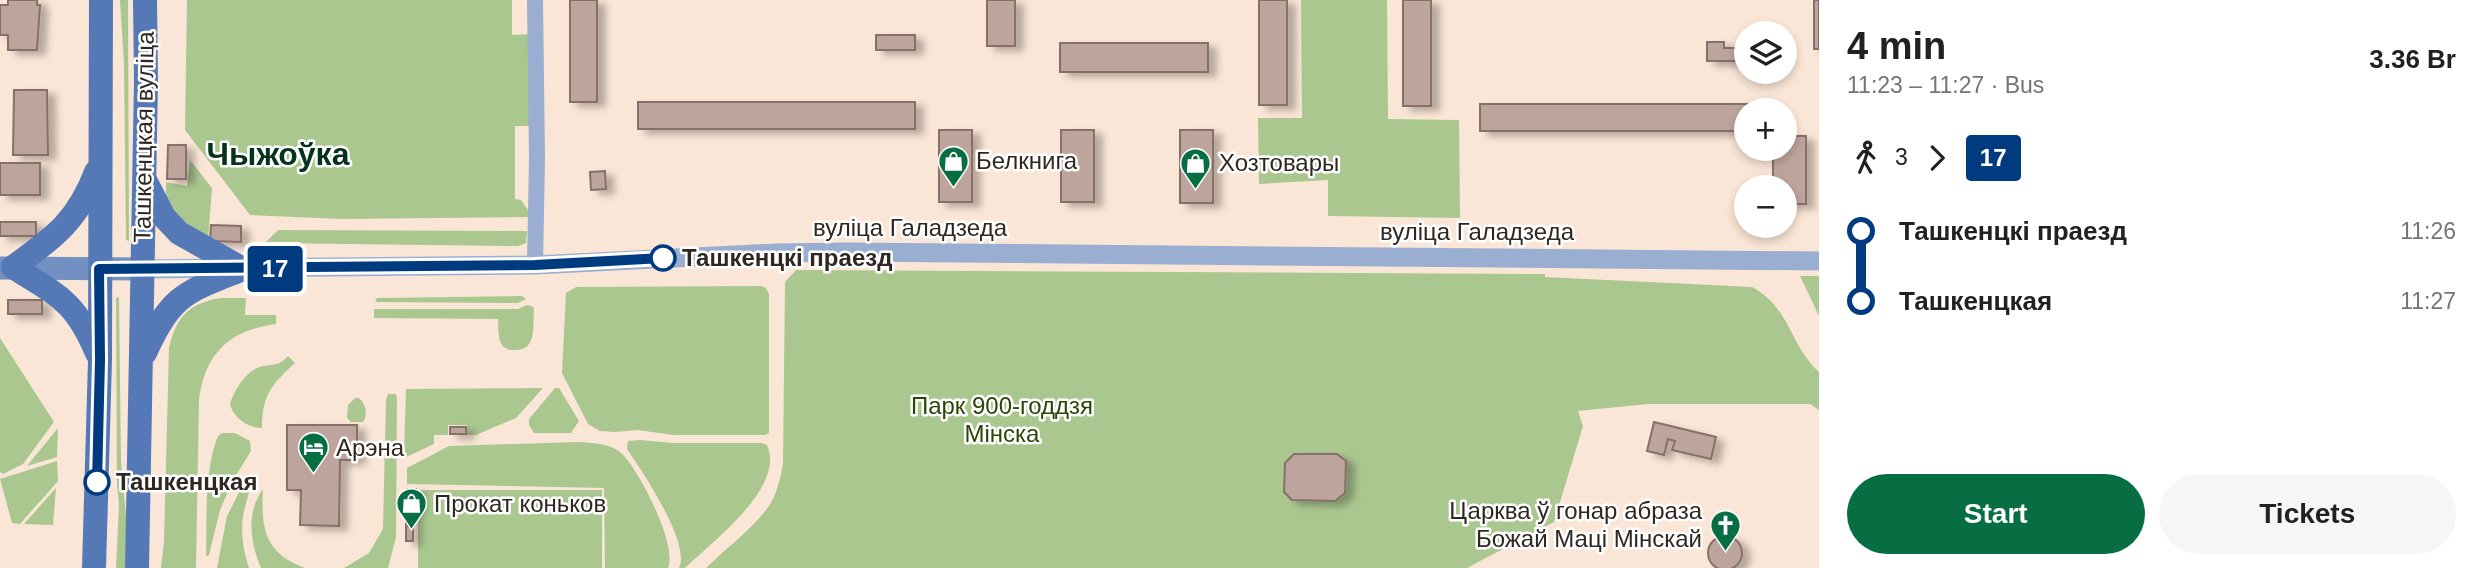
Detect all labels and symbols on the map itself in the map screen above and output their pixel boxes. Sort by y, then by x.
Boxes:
street label: Ташкенцкая вуліца [128,30,159,243]
district label: Чыжоўка [207,136,350,172]
shop icon: Белкнига [936,144,970,188]
shop icon: Хозтовары [1179,146,1213,190]
place label: Белкнига [976,147,1078,174]
place label: Хозтовары [1219,149,1339,176]
street label: вуліца Галадзеда [813,214,1008,241]
street label: вуліца Галадзеда [1380,218,1575,245]
place label: Ташкенцкі праезд [682,244,892,271]
marker: Ташкенцкі праезд [650,245,676,271]
line badge: 17 [244,246,306,292]
park label: Парк 900-годдзя Мінска [911,392,1093,447]
hotel icon: Арэна [296,431,330,475]
place label: Арэна [336,434,405,461]
place label: Ташкенцкая [116,468,257,495]
marker: Ташкенцкая [84,469,110,495]
shop icon: Прокат коньков [394,487,428,531]
place label: Прокат коньков [434,490,606,517]
place label: Царква ў гонар абраза Божай Маці Мінскай [1449,497,1703,552]
church icon: Царква ў гонар абраза Божай Маці Мінскай [1708,508,1742,552]

